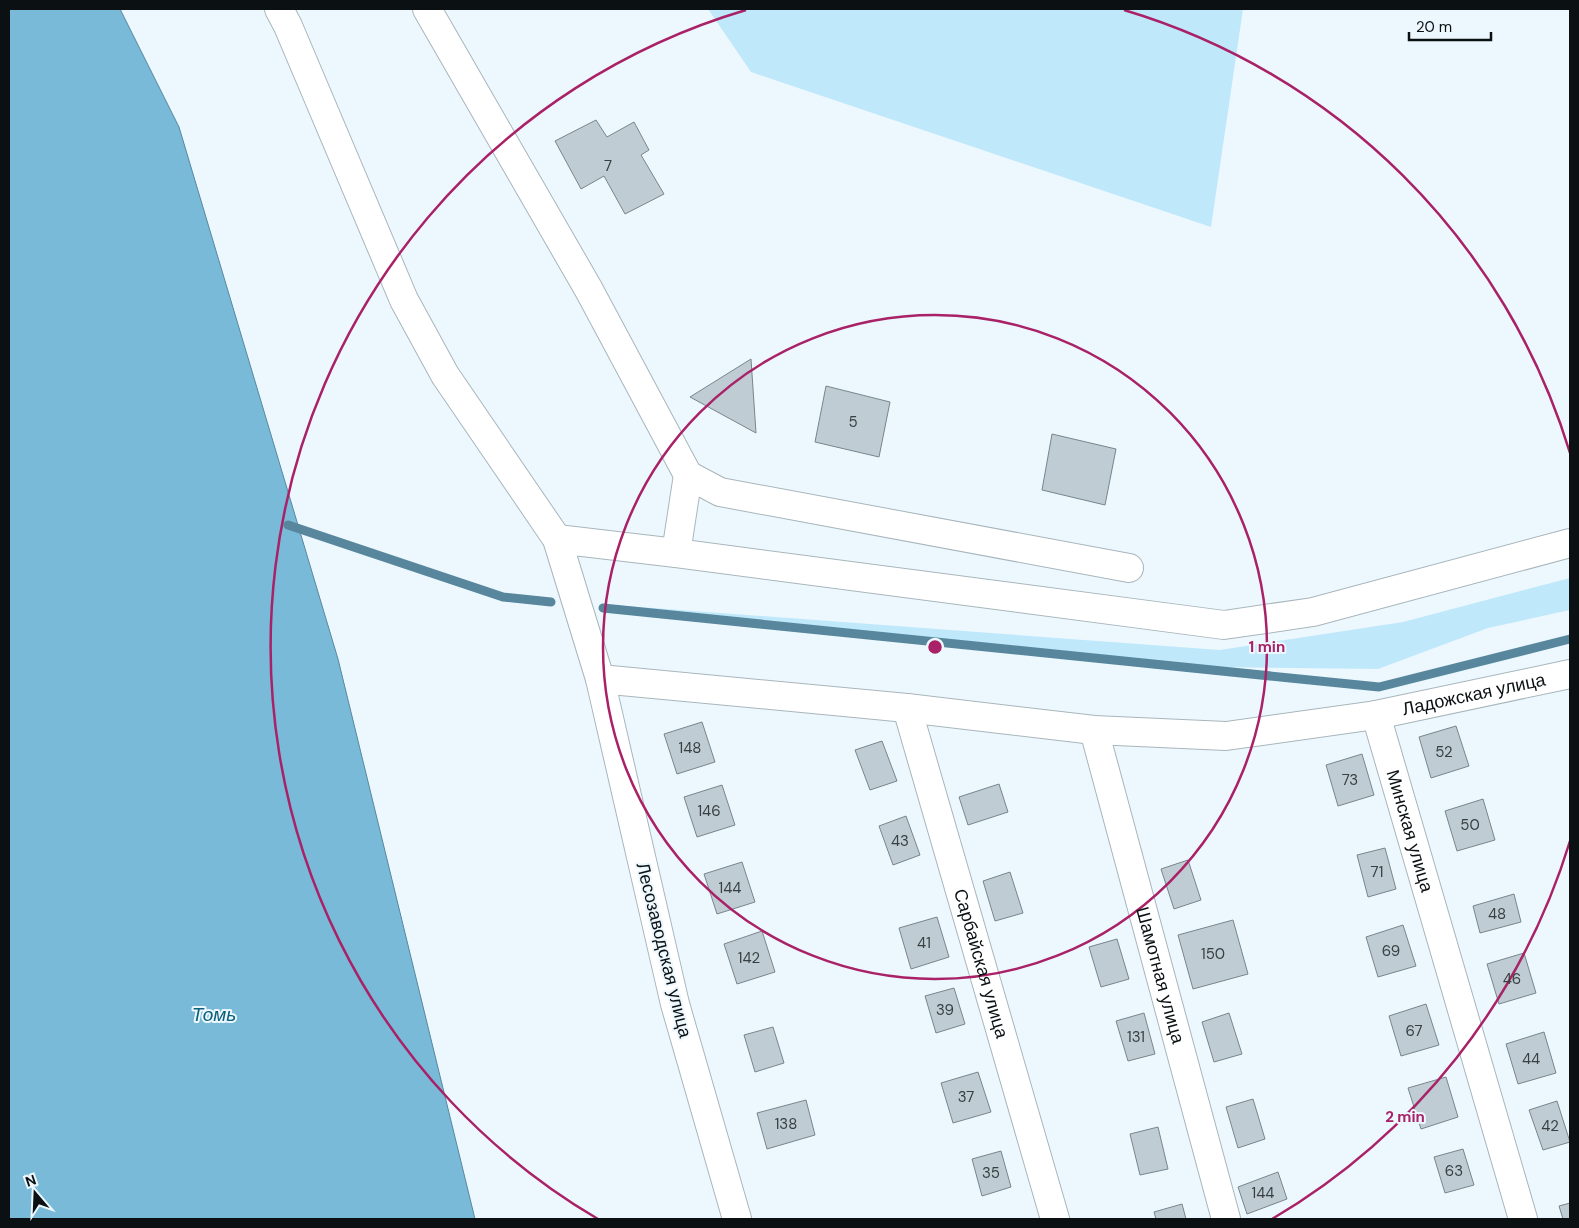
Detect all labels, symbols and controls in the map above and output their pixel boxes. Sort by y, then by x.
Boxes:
scale bar [1409,10,1492,42]
text: 20 m [1416,17,1452,37]
house number: 7 [604,156,612,176]
house number: 5 [848,412,858,432]
text: 1 min [1249,637,1285,657]
centre of rings [926,638,944,656]
street label: Ладожская улица [1400,667,1548,721]
house number: 148 [679,738,701,758]
house number: 52 [1435,742,1453,762]
street label: Минская улица [1381,767,1439,896]
house number: 73 [1342,770,1358,790]
house number: 146 [697,801,721,821]
house number: 50 [1460,815,1480,835]
house number: 43 [891,831,909,851]
street label: Лесозаводская улица [631,860,698,1041]
house number: 71 [1371,862,1383,882]
house number: 144 [719,878,741,898]
street label: Сарбайская улица [948,886,1014,1042]
street label: Шамотная улица [1130,904,1190,1047]
house number: 48 [1488,904,1506,924]
house number: 41 [917,933,931,953]
house number: 69 [1382,941,1400,961]
house number: 150 [1201,944,1225,964]
house number: 142 [738,948,760,968]
house number: 46 [1503,969,1521,989]
house number: 39 [936,1000,954,1020]
water label: Томь [192,1002,236,1027]
house number: 67 [1405,1021,1423,1041]
house number: 131 [1127,1027,1145,1047]
house number: 44 [1522,1049,1540,1069]
house number: 37 [958,1087,974,1107]
text: 2 min [1385,1107,1425,1127]
house number: 138 [775,1114,797,1134]
house number: 42 [1541,1116,1559,1136]
house number: 63 [1445,1161,1463,1181]
house number: 35 [982,1163,1000,1183]
north arrow [10,1168,60,1218]
text: N [23,1171,39,1191]
house number: 144 [1252,1183,1274,1203]

